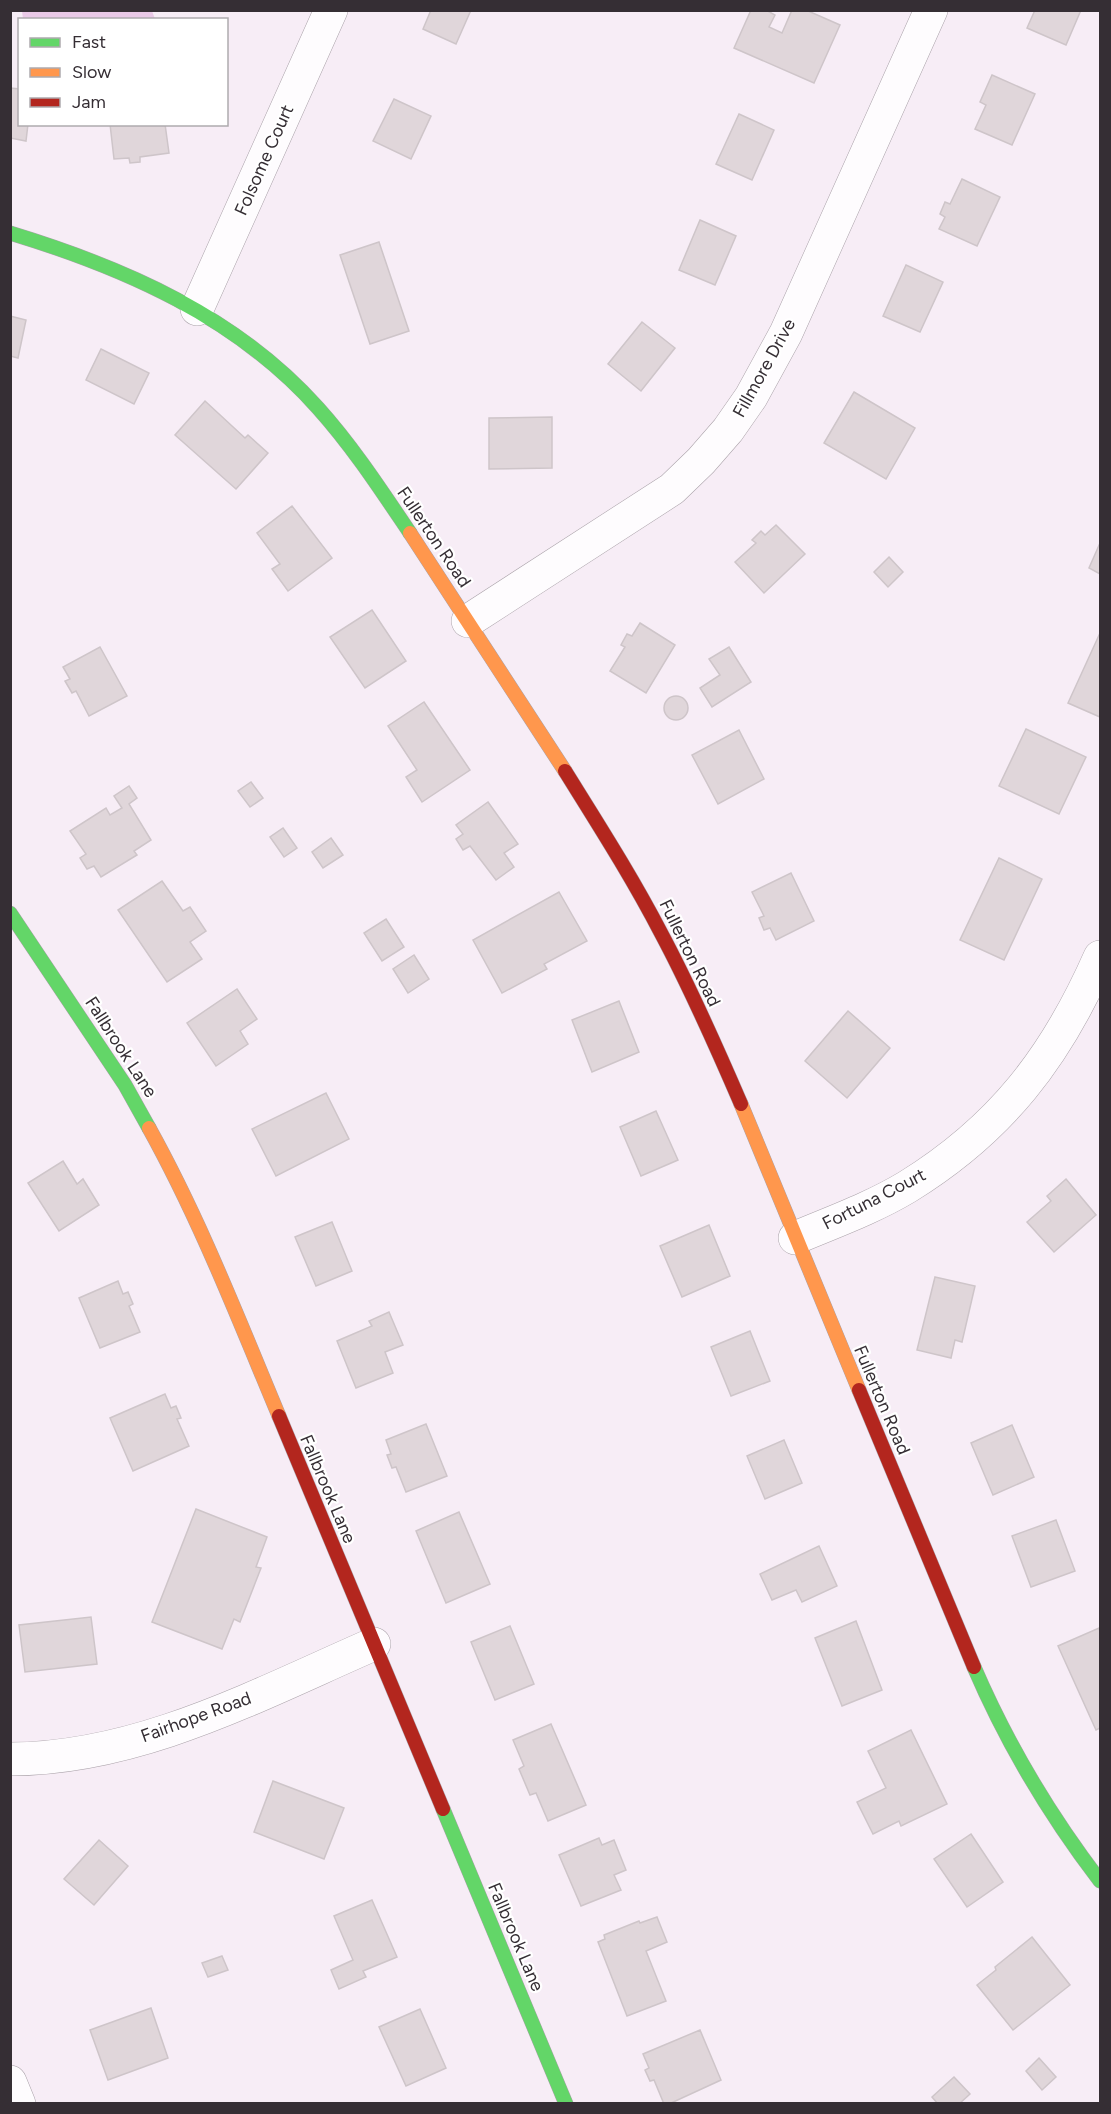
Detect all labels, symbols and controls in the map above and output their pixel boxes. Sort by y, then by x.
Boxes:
legend [18,18,228,126]
text: Fast [72,31,106,53]
text: Slow [72,61,111,83]
text: Jam [72,91,106,113]
street label: Folsome Court [230,101,298,219]
street label: Fillmore Drive [728,315,800,421]
street label: Fullerton Road [392,483,476,591]
street label: Fullerton Road [655,896,725,1010]
street label: Fallbrook Lane [80,992,162,1102]
street label: Fortuna Court [819,1163,930,1234]
street label: Fullerton Road [849,1342,915,1458]
street label: Fallbrook Lane [295,1431,361,1547]
street label: Fairhope Road [138,1687,254,1747]
street label: Fallbrook Lane [483,1879,549,1995]

